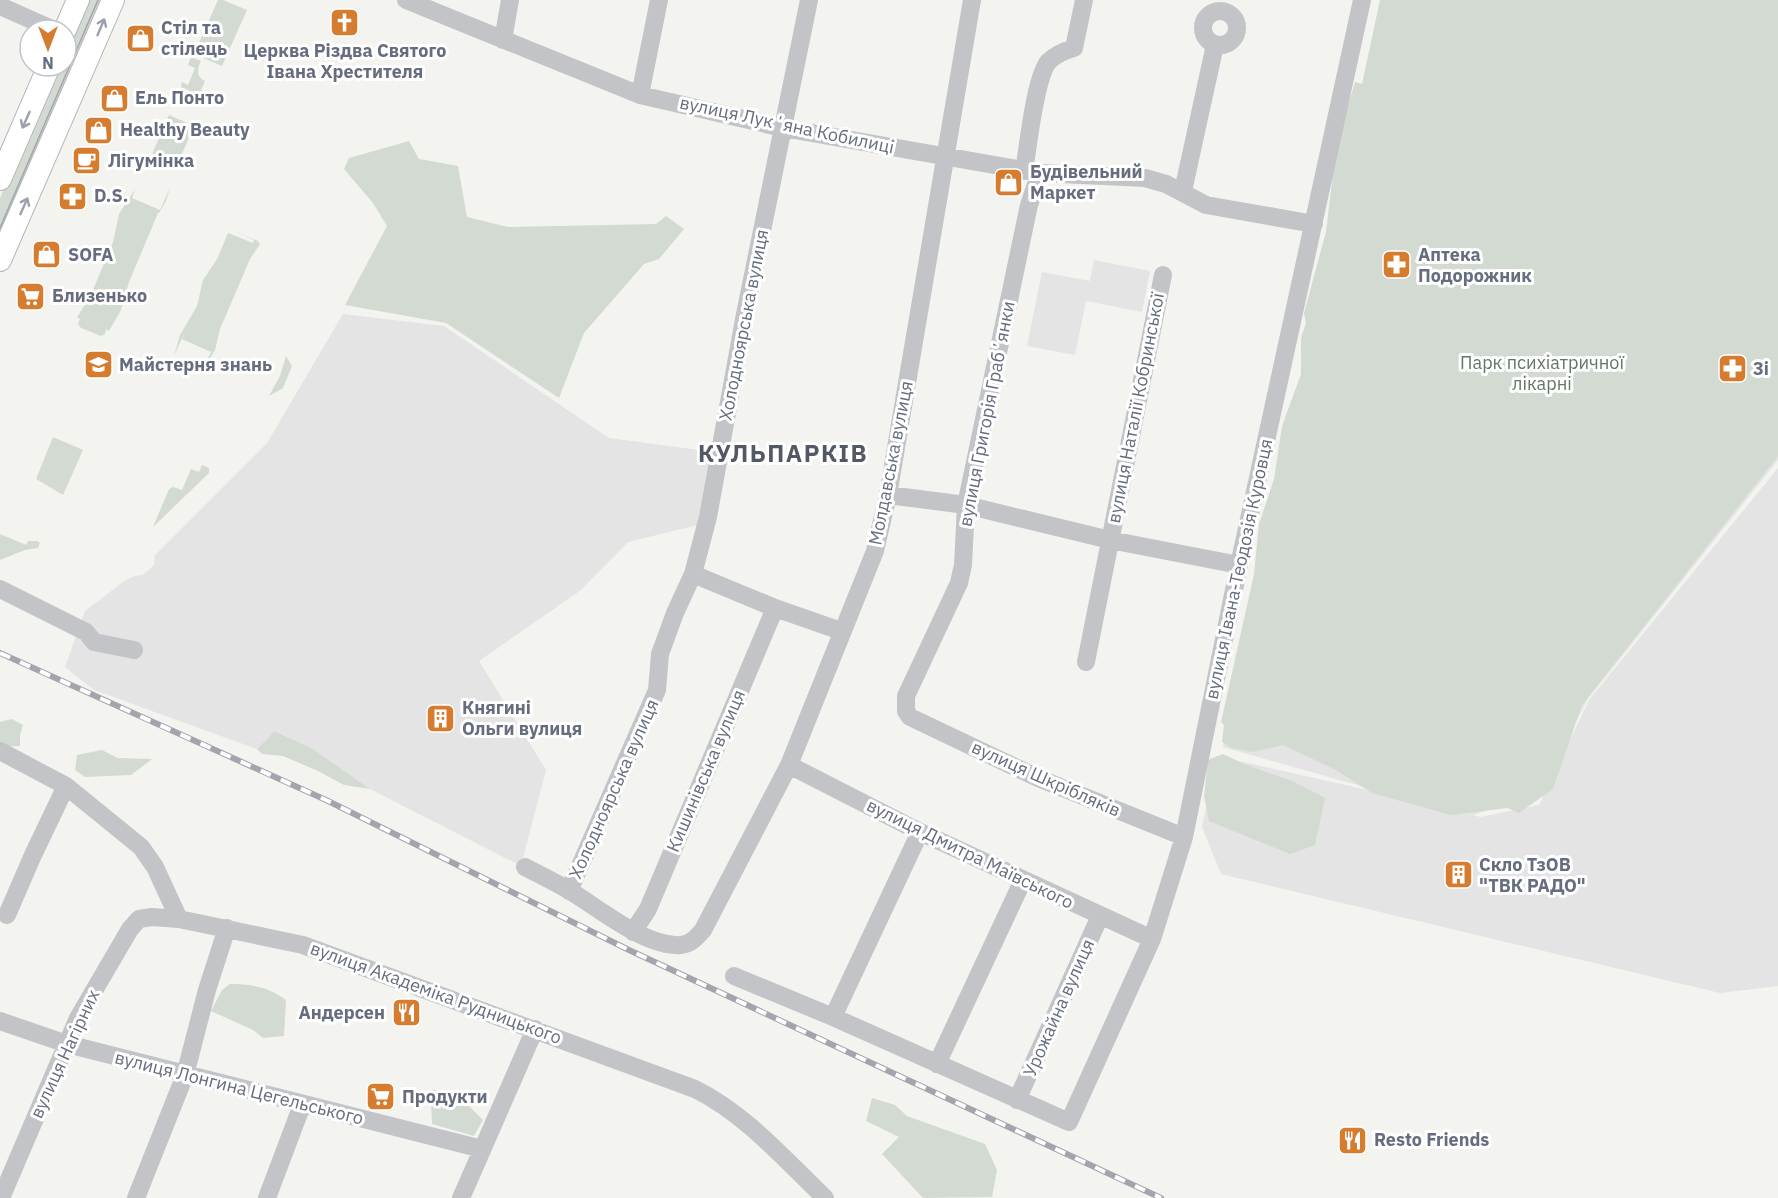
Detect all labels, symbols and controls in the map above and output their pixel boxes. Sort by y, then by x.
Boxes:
church icon: Церква Різдва Святого Івана Хрестителя [329,6,361,38]
place label: Стіл та стілець [161,16,227,60]
north arrow [18,18,78,78]
one-way arrow [96,19,107,37]
shop icon: Стіл та стілець [124,22,156,54]
place label: Церква Різдва Святого Івана Хрестителя [243,39,447,83]
text: N [42,53,54,73]
shop icon: Ель Понто [98,82,130,114]
place label: Ель Понто [135,86,224,109]
street label: вулиця Лукʼяна Кобилиці [678,91,896,158]
one-way arrow [20,110,31,128]
shop icon: Healthy Beauty [83,114,115,146]
place label: Healthy Beauty [120,118,250,141]
cafe icon: Лігумінка [71,145,103,177]
place label: Лігумінка [108,149,194,172]
place label: Будівельний Маркет [1030,160,1142,204]
shop icon: Будівельний Маркет [993,166,1025,198]
pharmacy icon: D.S. [57,180,89,212]
place label: D.S. [94,184,128,207]
one-way arrow [19,198,30,216]
street label: Холодноярська вулиця [714,227,773,422]
shop icon: SOFA [31,239,63,271]
place label: SOFA [68,243,113,266]
place label: Аптека Подорожник [1418,243,1532,287]
pharmacy icon: Аптека Подорожник [1381,249,1413,281]
supermarket icon: Близенько [15,280,47,312]
place label: Близенько [52,284,147,307]
street label: вулиця Наталії Кобринської [1102,290,1169,525]
street label: вулиця Григорія Грабʼянки [953,299,1020,529]
school or university icon: Майстерня знань [82,349,114,381]
park label: Парк психіатричної лікарні [1460,351,1624,395]
place label: Майстерня знань [119,353,272,376]
pharmacy icon: 3і [1716,353,1748,385]
place label: 3і [1753,357,1769,380]
street label: Молдавська вулиця [863,379,918,547]
district label: КУЛЬПАРКІВ [698,437,868,469]
street label: вулиця Івана-Теодозія Куровця [1200,437,1277,701]
street label: Кишинівська вулиця [661,686,750,855]
street label: Холодноярська вулиця [564,695,664,882]
place label: Княгині Ольги вулиця [462,696,582,740]
building icon: Княгині Ольги вулиця [425,702,457,734]
street label: вулиця Шкрібляків [968,735,1124,822]
street label: вулиця Дмитра Маївського [863,793,1077,914]
place label: Скло ТзОВ "ТВК РАДО" [1479,853,1586,897]
building icon: Скло ТзОВ "ТВК РАДО" [1442,859,1474,891]
street label: Урожайна вулиця [1018,935,1099,1080]
street label: вулиця Академіка Рудницького [307,936,565,1049]
street label: вулиця Нагірних [25,986,104,1122]
restaurant icon: Андерсен [390,997,422,1029]
place label: Андерсен [298,1001,385,1024]
street label: вулиця Лонгина Цегельського [112,1045,366,1130]
supermarket icon: Продукти [365,1081,397,1113]
place label: Продукти [402,1085,488,1108]
restaurant icon: Resto Friends [1337,1124,1369,1156]
place label: Resto Friends [1374,1128,1489,1151]

